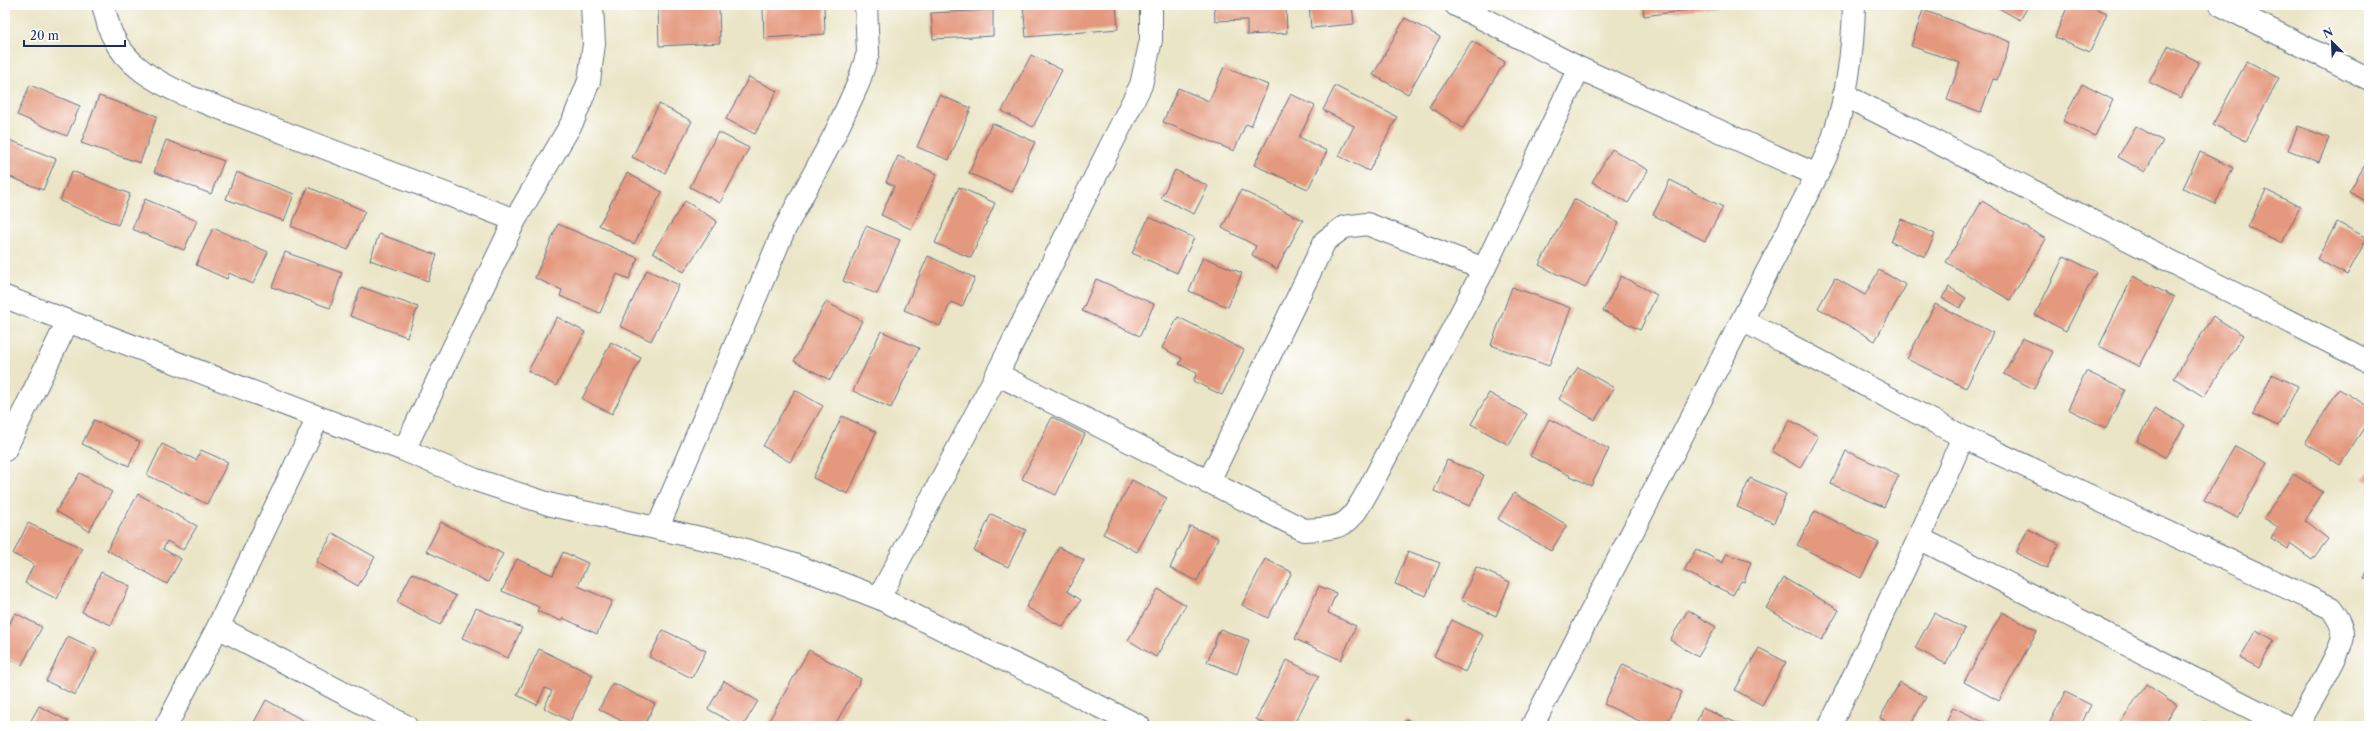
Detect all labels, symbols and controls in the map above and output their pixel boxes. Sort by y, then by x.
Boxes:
scale bar [24,22,125,48]
north arrow [2312,22,2352,62]
text: N [2321,24,2336,41]
text: 20 m [30,28,59,43]

